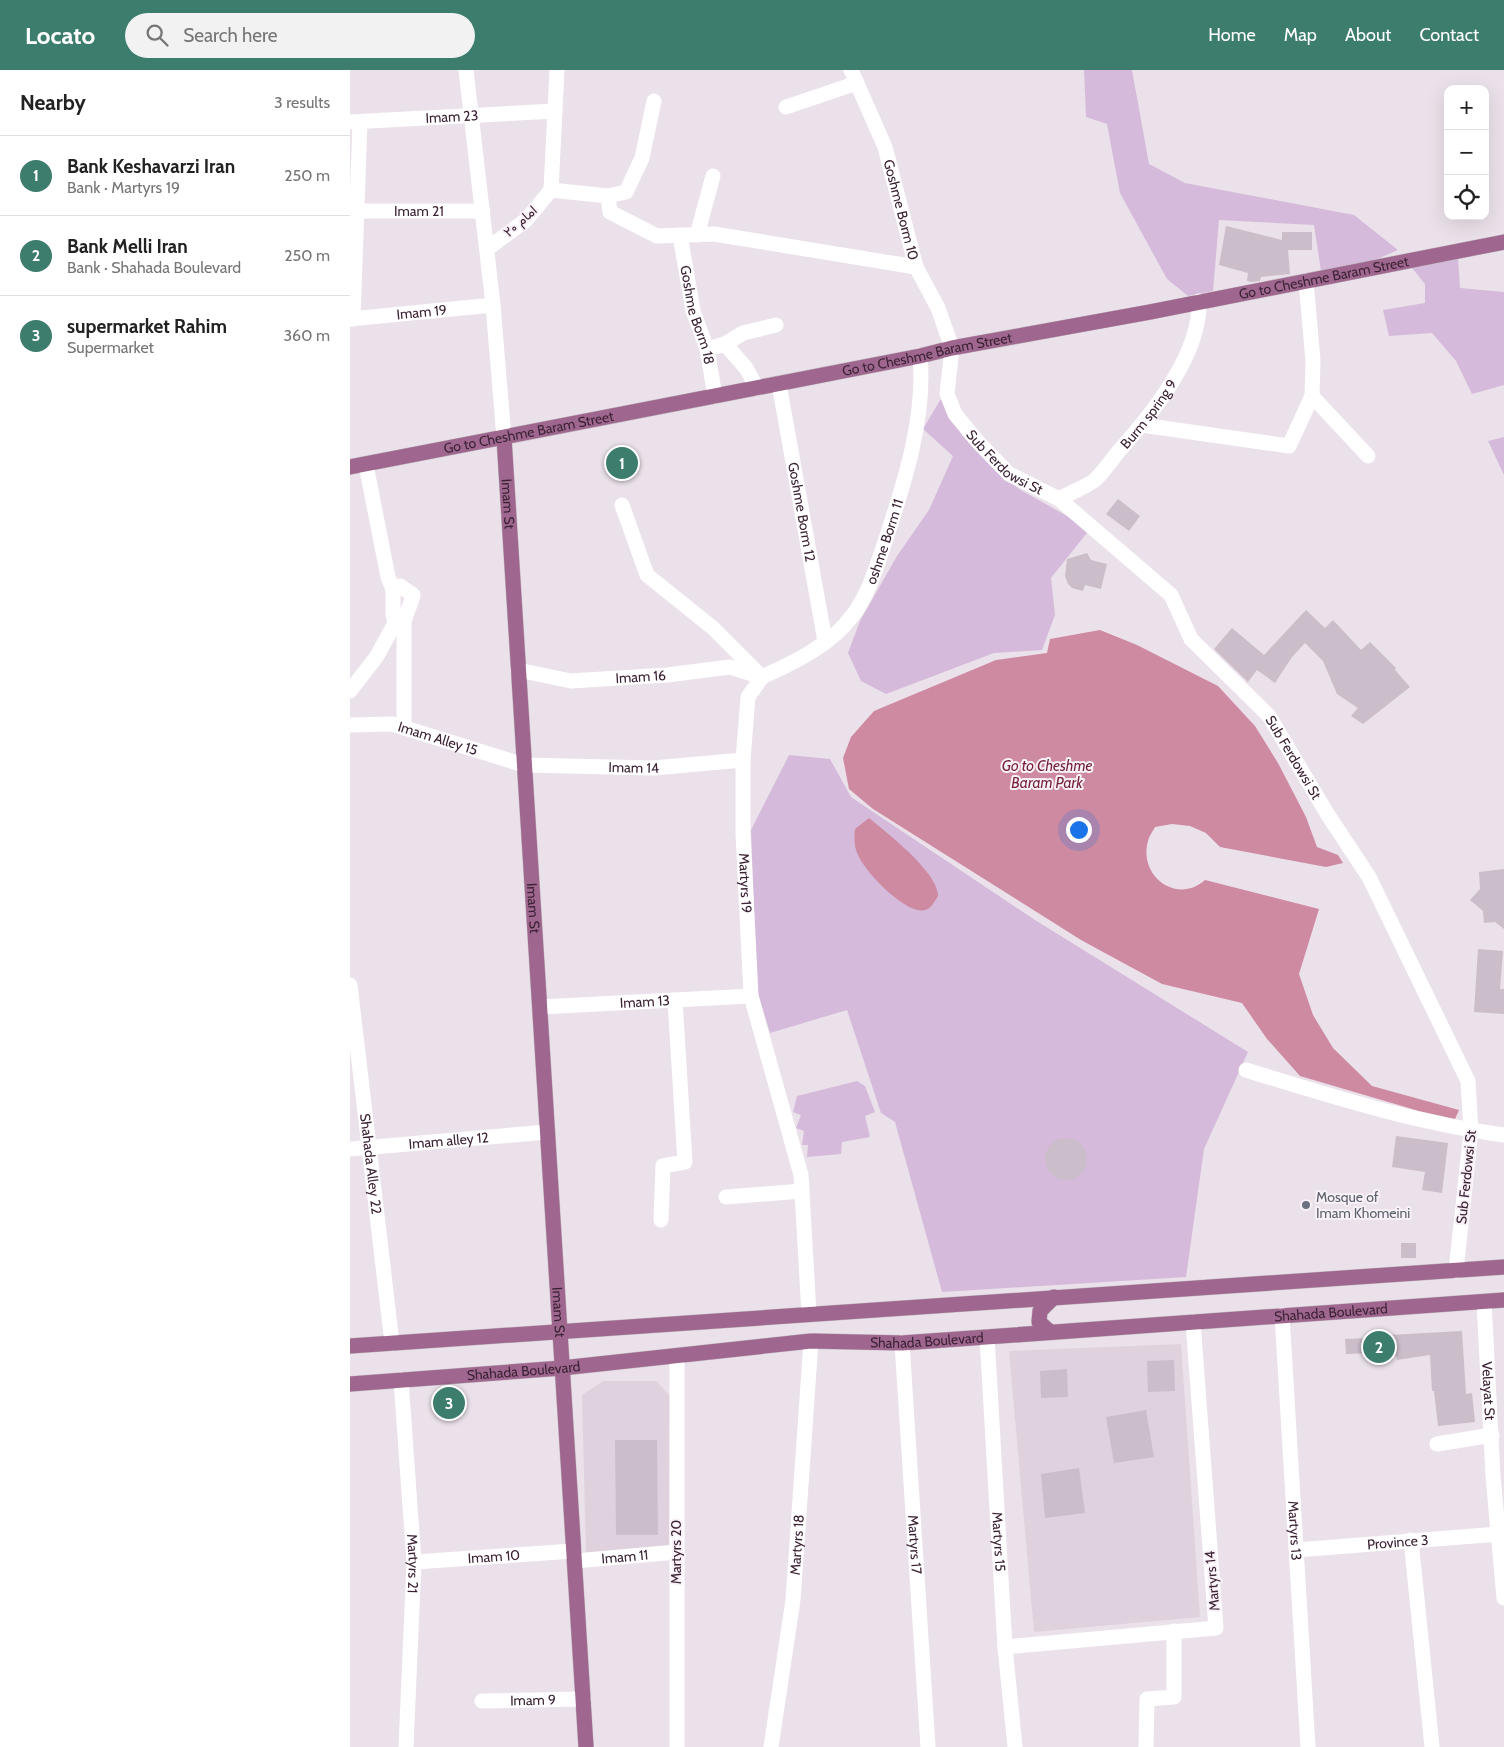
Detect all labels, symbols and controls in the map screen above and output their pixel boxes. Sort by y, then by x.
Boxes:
search box [125,13,475,58]
text: Locato [25,21,95,50]
icon: search [143,21,171,49]
text: Search here [183,24,278,47]
text: Home [1208,24,1256,46]
text: Map [1284,24,1317,46]
text: About [1345,24,1391,46]
text: Contact [1419,24,1479,46]
map controls [1444,85,1489,220]
button: + [1444,85,1489,130]
text: Nearby [20,90,86,115]
text: 3 results [274,93,330,112]
street label: Imam 23 [425,106,479,127]
button: − [1444,130,1489,175]
text: Bank Keshavarzi Iran [67,155,235,178]
street label: Goshme Borm 10 [880,157,923,262]
text: 1 [33,166,39,185]
text: 250 m [284,166,330,185]
button: locate [1444,175,1489,220]
text: Bank · Martyrs 19 [67,178,180,197]
street label: امام ۲۰ [499,201,541,241]
street label: Imam 21 [394,202,444,220]
text: Bank Melli Iran [67,235,188,258]
text: 2 [32,246,40,265]
text: 250 m [284,246,330,265]
street label: Go to Cheshme Baram Street [1237,252,1410,303]
text: Bank · Shahada Boulevard [67,258,241,277]
street label: Goshme Borm 18 [676,264,718,366]
street label: Imam 19 [396,301,448,323]
text: supermarket Rahim [67,315,227,338]
text: 3 [32,326,40,345]
text: 360 m [283,326,330,345]
street label: Go to Cheshme Baram Street [841,328,1014,380]
text: Supermarket [67,338,154,357]
street label: Burm spring 9 [1116,376,1181,452]
street label: Go to Cheshme Baram Street [442,407,615,458]
street label: Sub Ferdowsi St [962,426,1046,499]
pin: 1 [606,444,638,482]
street label: Goshme Borm 12 [784,461,820,563]
street label: Imam St [498,478,519,530]
street label: oshme Borm 11 [862,497,907,587]
street label: Imam 16 [615,666,667,687]
street label: Sub Ferdowsi St [1262,712,1326,803]
street label: Imam Alley 15 [396,717,480,759]
water label: Go to Cheshme Baram Park [1002,757,1092,792]
street label: Imam 14 [608,758,660,777]
your location [1066,817,1092,843]
street label: Martyrs 19 [735,853,756,914]
street label: Imam St [523,882,544,934]
street label: Imam 13 [619,991,670,1012]
street label: Shahada Alley 22 [356,1112,386,1215]
street label: Imam alley 12 [408,1128,489,1153]
street label: Sub Ferdowsi St [1452,1129,1480,1225]
place label: Mosque of Imam Khomeini [1316,1188,1410,1222]
marker: Mosque of Imam Khomeini [1300,1199,1312,1211]
street label: Imam St [548,1286,569,1338]
street label: Shahada Boulevard [1273,1299,1388,1325]
street label: Shahada Boulevard [870,1328,984,1352]
pin: 2 [1363,1328,1395,1366]
street label: Shahada Boulevard [466,1357,581,1384]
street label: Velayat St [1478,1361,1499,1421]
pin: 3 [433,1384,465,1422]
street label: Martyrs 13 [1284,1500,1306,1561]
street label: Martyrs 15 [988,1511,1010,1572]
street label: Martyrs 18 [786,1514,808,1576]
street label: Martyrs 17 [904,1514,926,1575]
street label: Martyrs 20 [667,1519,685,1584]
street label: Province 3 [1366,1531,1429,1553]
street label: Martyrs 21 [403,1533,423,1594]
street label: Imam 10 [467,1546,521,1567]
street label: Imam 11 [601,1546,649,1568]
street label: Martyrs 14 [1200,1550,1224,1612]
street label: Imam 9 [510,1691,556,1709]

